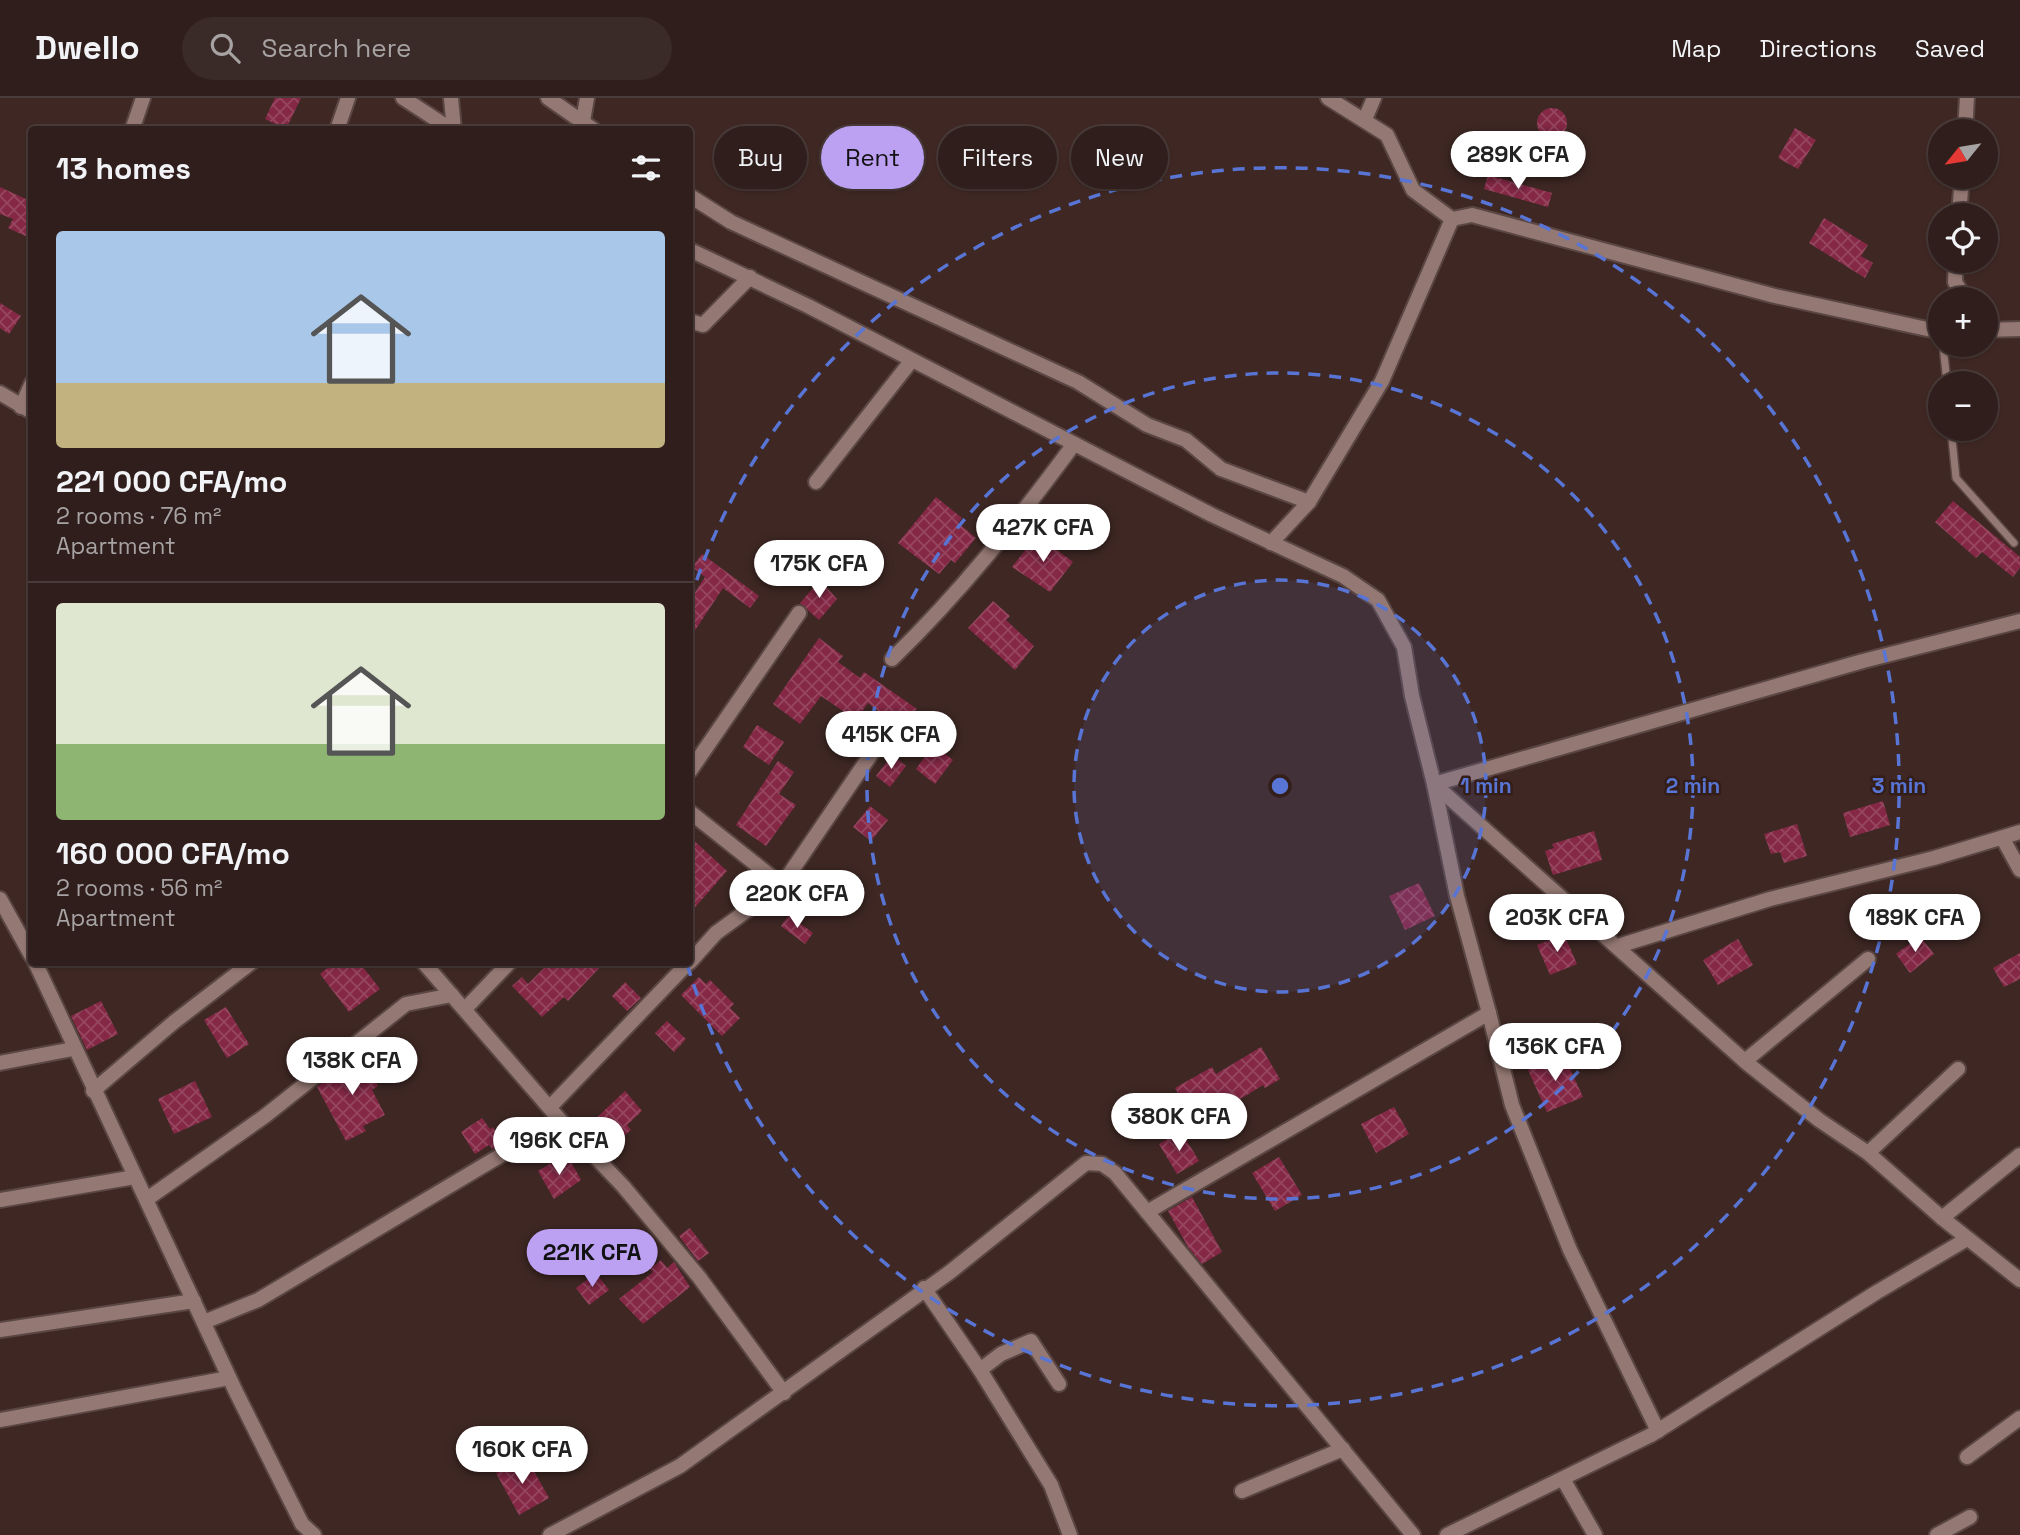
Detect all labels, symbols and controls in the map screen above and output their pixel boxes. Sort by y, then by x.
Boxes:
search box [182,17,672,80]
text: Dwello [35,27,140,69]
icon: search [206,29,244,67]
text: Search here [262,31,411,65]
text: Map [1671,33,1721,64]
text: Directions [1759,33,1877,64]
text: Saved [1915,33,1985,64]
north arrow [1928,119,1998,189]
map controls [1928,119,1998,441]
chip: Buy [714,126,807,189]
chip: Rent [821,126,924,189]
chip: Filters [938,126,1057,189]
chip: New [1071,126,1168,189]
pin: 289K CFA [1446,132,1590,191]
text: 289K CFA [1467,139,1569,169]
text: 13 homes [56,149,191,188]
icon: filters [627,149,665,187]
button: locate [1928,203,1998,273]
icon: home [298,276,424,402]
button: + [1928,287,1998,357]
button: − [1928,371,1998,441]
text: 221 000 CFA/mo [56,462,287,501]
text: 2 rooms · 76 m² [56,501,221,531]
pin: 427K CFA [971,504,1115,564]
text: 427K CFA [992,512,1094,542]
text: Apartment [56,531,176,561]
pin: 175K CFA [747,540,891,600]
text: 175K CFA [770,548,868,578]
icon: home [298,648,424,774]
pin: 415K CFA [819,712,963,771]
text: 415K CFA [842,719,940,749]
text: 1 min [1460,772,1512,799]
text: 2 min [1666,772,1720,799]
text: 3 min [1872,772,1926,799]
centre of rings [1268,774,1292,798]
text: 160 000 CFA/mo [56,834,290,873]
pin: 220K CFA [725,870,869,930]
text: 2 rooms · 56 m² [56,873,222,903]
text: 220K CFA [745,878,849,908]
pin: 203K CFA [1485,894,1629,954]
pin: 189K CFA [1843,894,1987,954]
text: 203K CFA [1505,902,1609,932]
text: 189K CFA [1865,902,1965,932]
text: Apartment [56,903,176,933]
pin: 136K CFA [1483,1024,1627,1083]
text: 136K CFA [1505,1031,1605,1061]
pin: 138K CFA [280,1038,424,1097]
text: 138K CFA [302,1045,402,1075]
pin: 380K CFA [1107,1094,1251,1153]
text: 380K CFA [1127,1101,1231,1131]
pin: 196K CFA [487,1118,631,1177]
text: 196K CFA [509,1125,609,1155]
pin: 221K CFA [520,1230,664,1289]
text: 221K CFA [543,1237,641,1267]
pin: 160K CFA [450,1426,594,1486]
text: 160K CFA [472,1434,572,1464]

